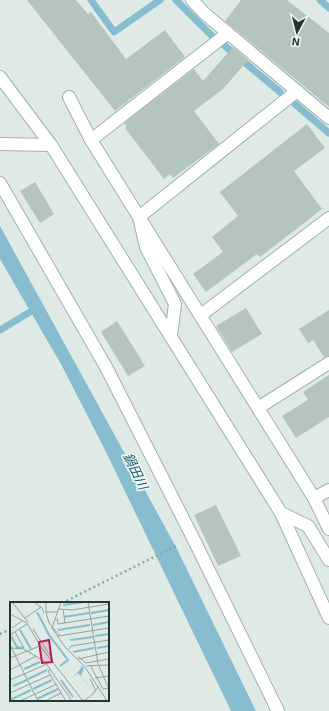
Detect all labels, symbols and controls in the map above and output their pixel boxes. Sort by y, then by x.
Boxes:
north arrow [277,12,317,52]
text: N [291,35,300,49]
water label: 鍋田川 [120,450,153,494]
inset map [10,602,109,701]

